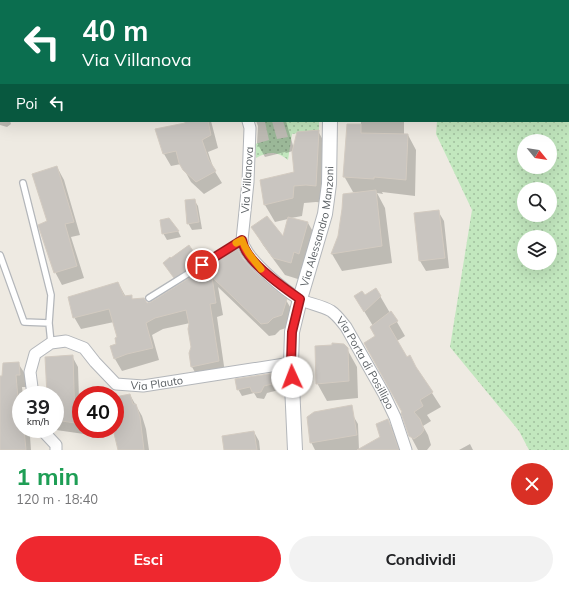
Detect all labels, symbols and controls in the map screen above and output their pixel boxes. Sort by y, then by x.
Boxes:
text: 40 m [82,13,148,48]
icon: left [16,16,68,68]
text: Via Villanova [82,48,191,71]
icon: left [46,92,68,114]
text: Poi [16,94,38,113]
north arrow [517,134,557,174]
map controls [517,134,557,270]
street label: Via Villanova [238,146,256,214]
street label: Via Alessandro Manzoni [297,166,336,288]
button: search [517,182,557,222]
button: layers [517,230,557,270]
pin [185,248,219,282]
icon: arrive [191,254,213,276]
street label: Via Porta di Posillipo [333,313,397,412]
position arrow [271,356,313,398]
street label: Via Plauto [130,373,184,393]
speed limit sign: 40 [72,386,124,438]
text: 39 [26,394,50,419]
text: km/h [27,415,49,428]
text: 1 min [16,461,79,491]
button: close [511,463,553,505]
text: 120 m · 18:40 [16,491,98,507]
button: Esci [16,536,281,582]
button: Condividi [289,536,553,582]

